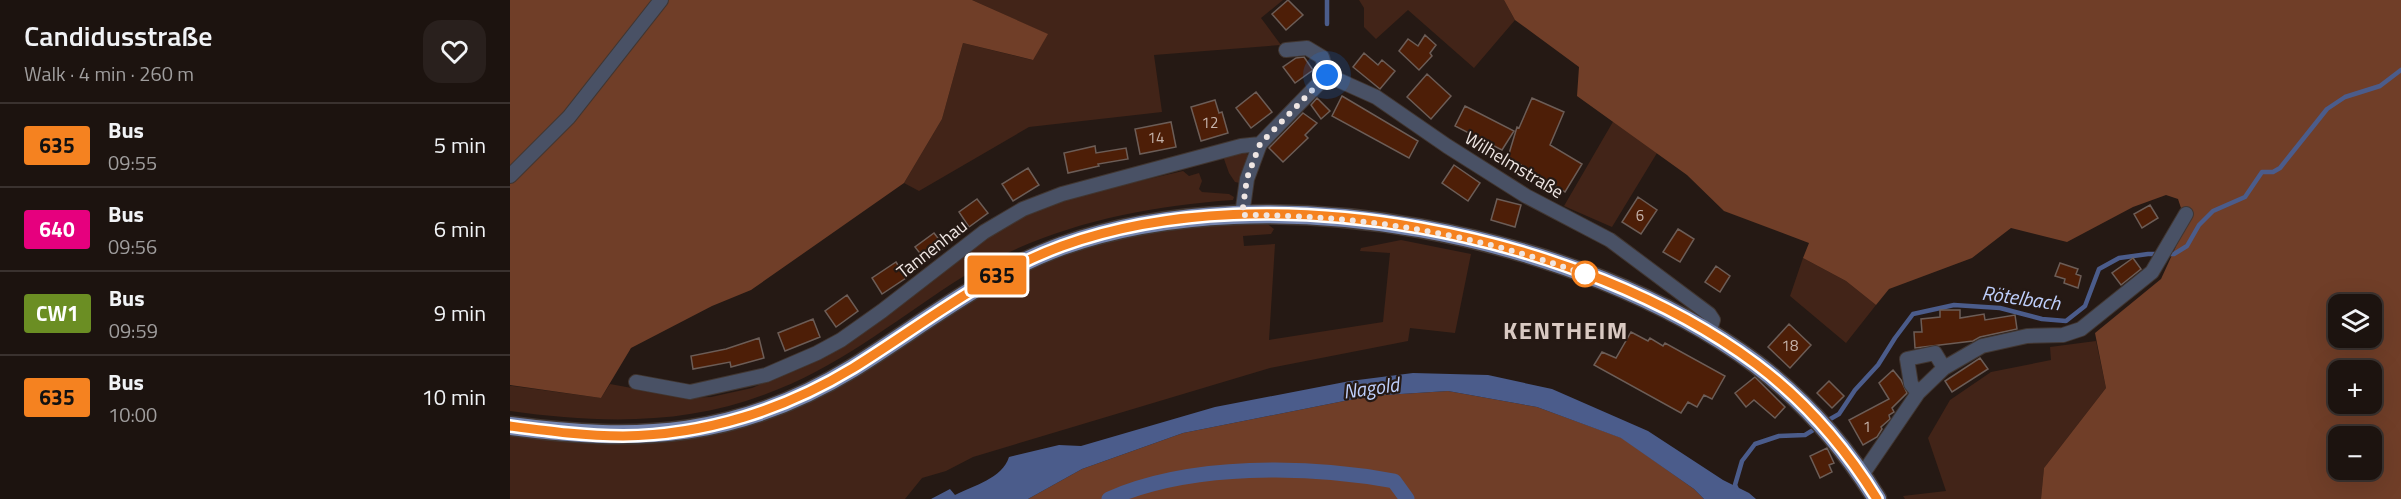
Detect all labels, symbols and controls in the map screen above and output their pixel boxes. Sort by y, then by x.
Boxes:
text: Candidusstraße [24,14,212,57]
button: heart [423,20,486,83]
text: Walk · 4 min · 260 m [24,58,194,89]
your location [1312,60,1342,90]
house number: 12 [1202,111,1218,134]
text: Bus [108,113,144,147]
street label: Wilhelmstraße [1460,124,1569,205]
house number: 14 [1148,126,1164,149]
text: 5 min [434,128,486,162]
text: 635 [39,129,75,161]
text: 09:55 [108,147,157,178]
text: Bus [108,197,144,231]
house number: 6 [1636,204,1644,227]
text: 6 min [434,212,486,246]
street label: Tannenhau [891,212,973,285]
text: 640 [39,213,75,245]
text: 09:56 [108,231,157,262]
line badge: 635 [962,256,1032,294]
text: 635 [979,259,1015,291]
unlabelled marker [1572,261,1598,287]
water label: Rötelbach [1980,277,2063,318]
text: Bus [109,281,145,315]
map controls [2328,294,2382,480]
button: layers [2328,294,2382,348]
text: 9 min [434,296,486,330]
text: CW1 [36,297,79,329]
district label: KENTHEIM [1503,312,1629,348]
text: 09:59 [109,315,158,346]
house number: 18 [1782,334,1798,357]
button: + [2328,360,2382,414]
text: Bus [108,365,144,399]
water label: Nagold [1341,368,1403,407]
text: 10 min [421,380,486,414]
text: 635 [39,381,75,413]
text: 10:00 [108,399,157,430]
house number: 1 [1863,415,1871,438]
button: − [2328,426,2382,480]

